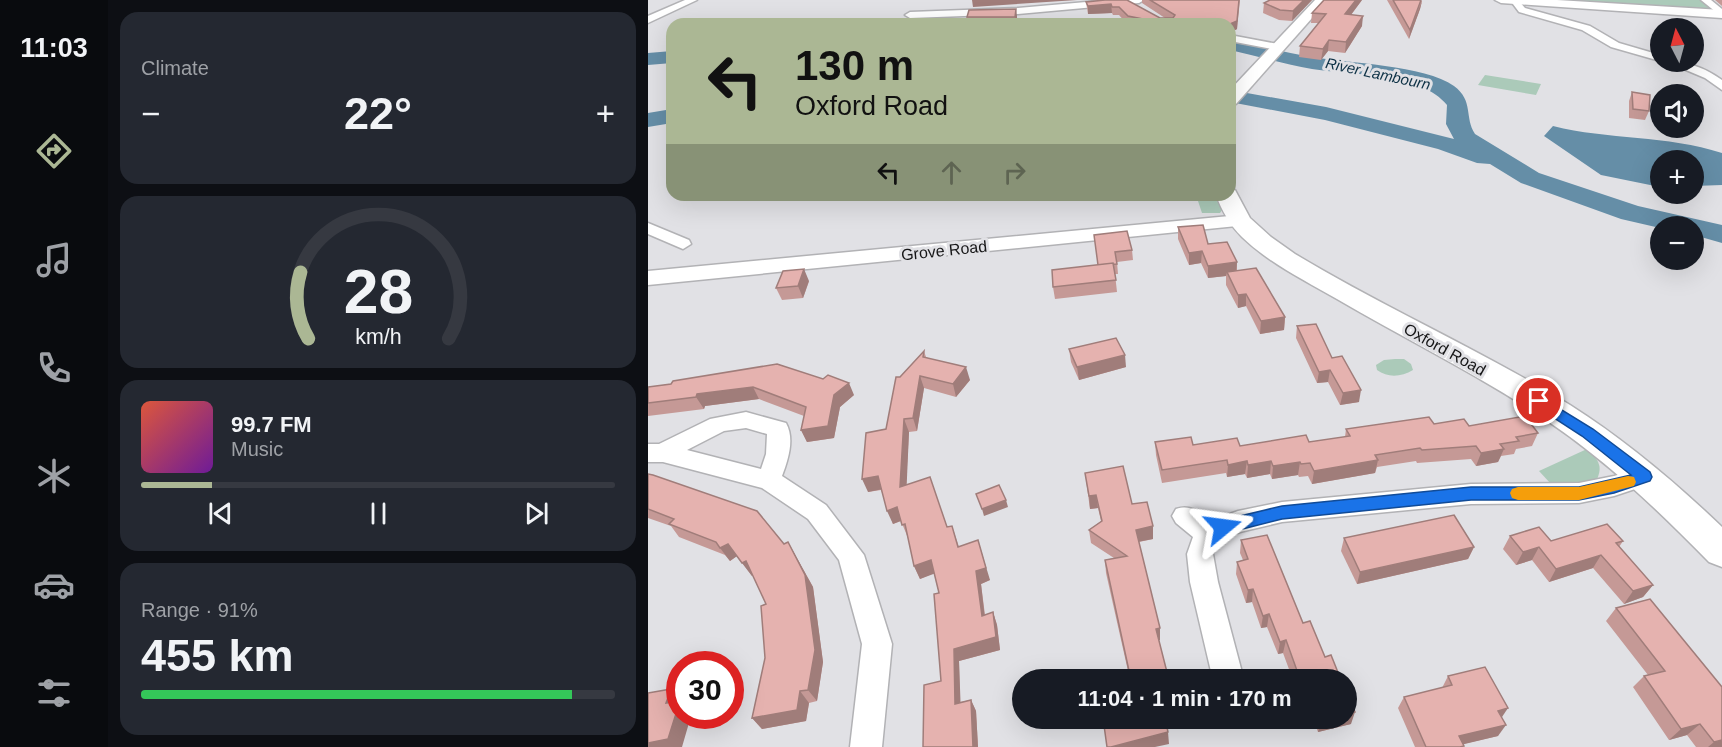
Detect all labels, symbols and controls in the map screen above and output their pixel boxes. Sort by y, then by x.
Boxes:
north arrow [1650,18,1704,72]
map controls [1650,18,1704,270]
text: 11:03 [20,33,88,63]
icon: left [696,42,774,120]
text: 130 m [795,42,914,89]
water label: River Lambourn [1324,54,1432,93]
text: Climate [141,57,209,79]
button: sound [1650,84,1704,138]
text: 22° [344,88,412,139]
text: Oxford Road [795,91,948,121]
text: − [141,95,160,132]
text: + [596,95,615,132]
icon: directions [33,130,75,172]
button: + [1650,150,1704,204]
icon: left [872,156,905,189]
icon: ahead [935,156,968,189]
icon: right [998,156,1031,189]
button: − [1650,216,1704,270]
street label: Grove Road [900,238,988,263]
icon: music [33,239,75,281]
text: 28 [343,257,413,326]
street label: Oxford Road [1401,320,1489,379]
text: km/h [355,325,401,349]
icon: phone [33,347,75,389]
pin [1513,375,1564,426]
icon: arrive [1522,384,1555,417]
text: 99.7 FM [231,412,312,437]
text: Music [231,438,283,460]
icon: climate [33,455,75,497]
position arrow [1191,495,1255,559]
icon: previous [204,497,237,530]
icon: pause [362,497,395,530]
icon: next [520,497,553,530]
icon: car [33,564,75,606]
text: Range · 91% [141,599,258,621]
text: 455 km [141,630,294,681]
speed limit sign: 30 [666,651,744,729]
icon: filters [33,672,75,714]
text: 11:04 · 1 min · 170 m [1078,686,1292,711]

